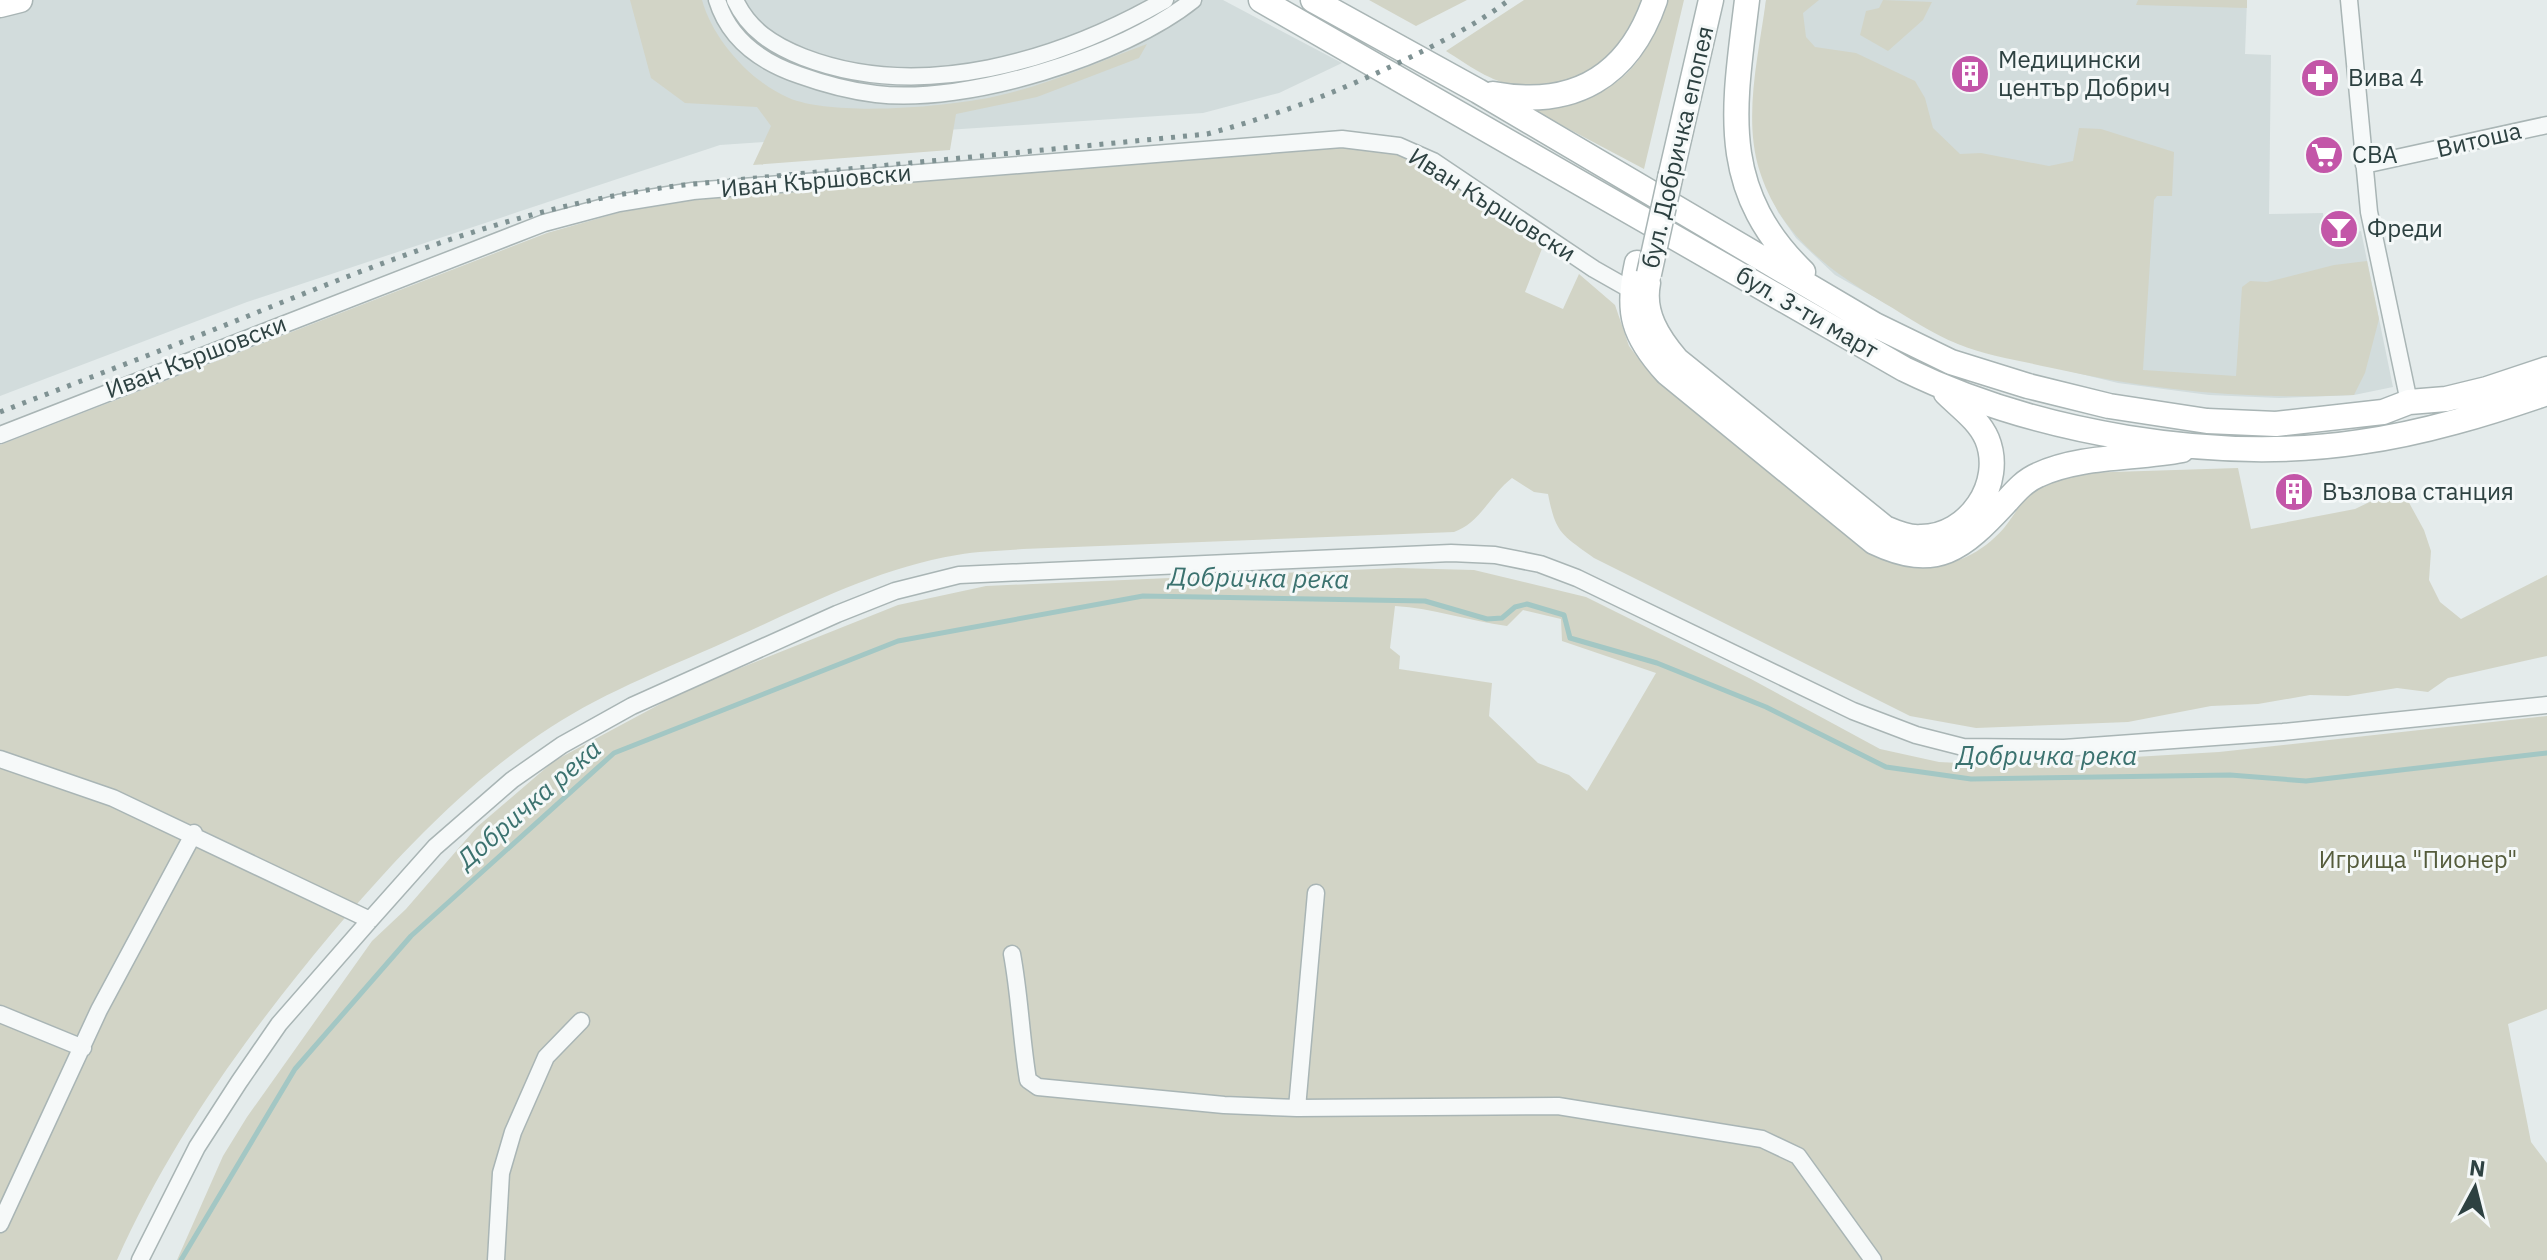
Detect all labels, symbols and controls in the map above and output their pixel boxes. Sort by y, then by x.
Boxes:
street label: бул. Добричка епопея [1634,23,1720,271]
place label: Медицински център Добрич [1998,43,2170,103]
building icon: Медицински център Добрич [1949,53,1991,95]
pharmacy icon: Вива 4 [2299,57,2341,99]
place label: Вива 4 [2348,61,2424,93]
street label: Витоша [2433,114,2525,164]
supermarket icon: CBA [2303,134,2345,176]
place label: CBA [2352,138,2398,170]
street label: Иван Кършовски [1403,140,1582,268]
street label: Иван Кършовски [719,156,913,204]
bar icon: Фреди [2318,208,2360,250]
place label: Фреди [2367,212,2443,244]
street label: бул. 3-ти март [1730,258,1885,366]
street label: Иван Кършовски [101,307,291,405]
building icon: Възлова станция [2273,471,2315,513]
place label: Възлова станция [2322,475,2514,507]
water label: Добричка река [1166,558,1350,596]
water label: Добричка река [448,731,608,877]
water label: Добричка река [1955,738,2137,772]
park label: Игрища "Пионер" [2319,843,2517,875]
north arrow [2435,1148,2515,1228]
text: N [2468,1152,2487,1183]

